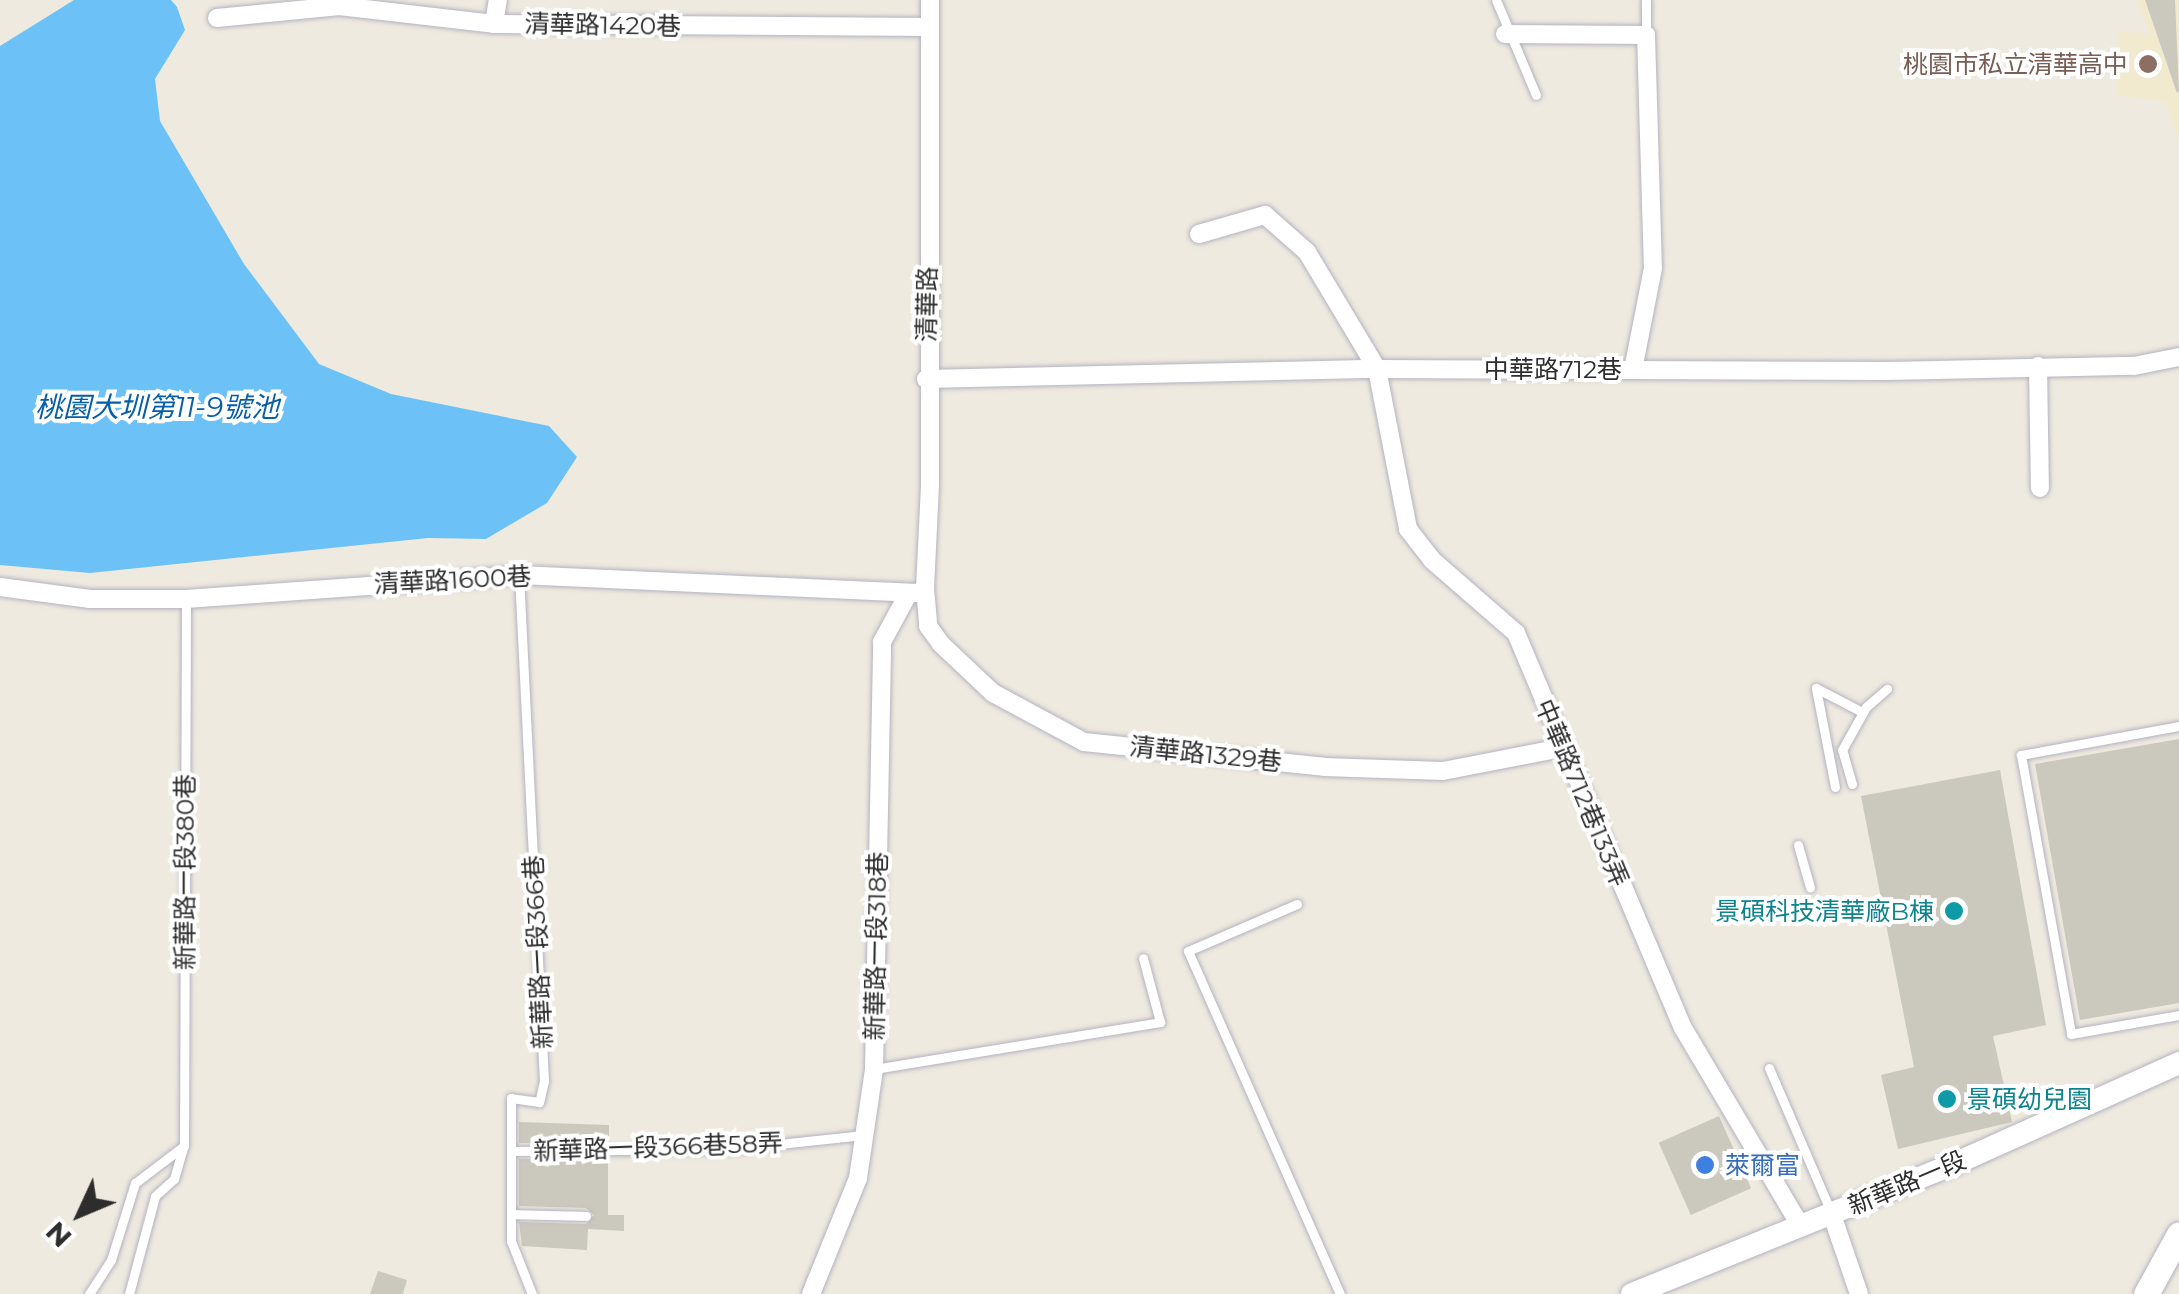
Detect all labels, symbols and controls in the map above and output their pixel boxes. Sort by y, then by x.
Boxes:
street label: 清華路1420巷 [525,9,681,41]
place label: 桃園市私立清華高中 [1903,49,2128,79]
marker: 桃園市私立清華高中 [2137,53,2159,75]
street label: 清華路 [911,266,943,342]
street label: 中華路712巷 [1484,354,1622,384]
water label: 桃園大圳第11-9號池 [35,390,279,424]
street label: 清華路1600巷 [374,561,532,599]
street label: 中華路712巷133弄 [1529,695,1635,891]
street label: 清華路1329巷 [1129,731,1283,777]
street label: 新華路一段380巷 [170,774,200,970]
street label: 新華路一段318巷 [859,851,893,1041]
street label: 新華路一段366巷 [518,854,558,1050]
place label: 景碩科技清華廠B棟 [1715,896,1934,926]
marker: 景碩科技清華廠B棟 [1943,900,1965,922]
place label: 景碩幼兒園 [1967,1084,2092,1114]
marker: 景碩幼兒園 [1936,1088,1958,1110]
street label: 新華路一段366巷58弄 [533,1128,783,1166]
street label: 新華路一段 [1844,1145,1970,1221]
place label: 萊爾富 [1725,1150,1800,1180]
marker: 萊爾富 [1694,1154,1716,1176]
north arrow [30,1164,130,1264]
text: N [38,1215,79,1255]

